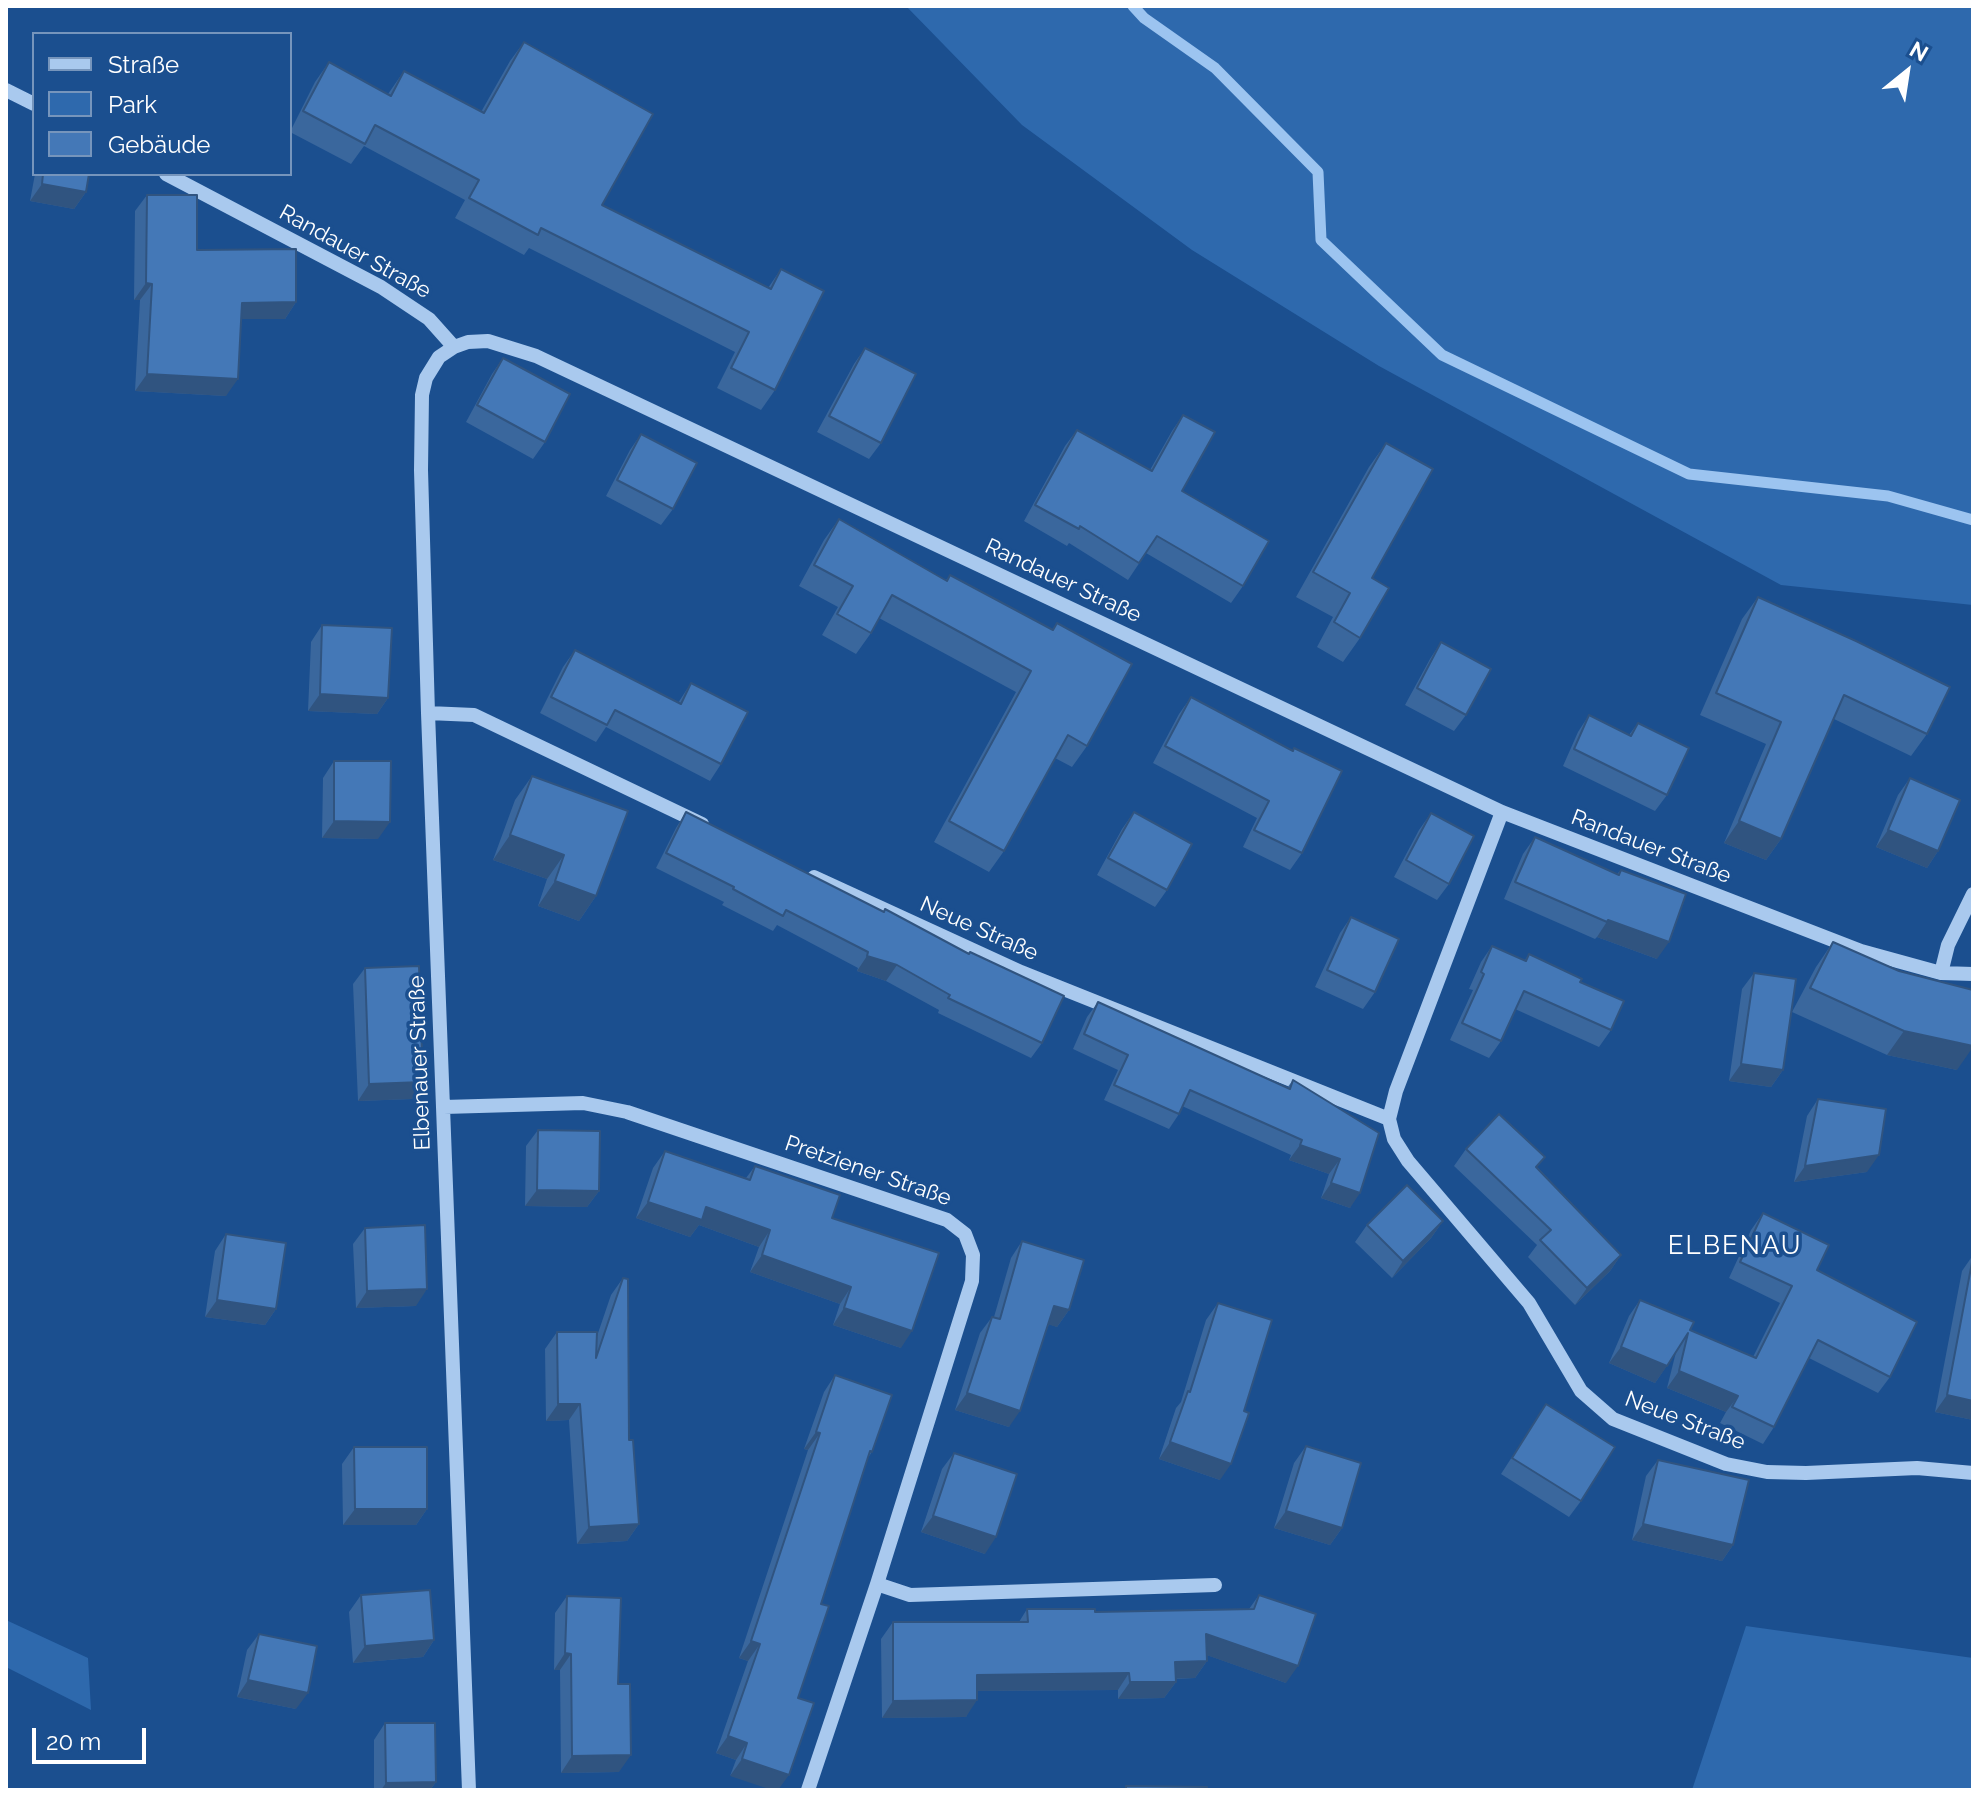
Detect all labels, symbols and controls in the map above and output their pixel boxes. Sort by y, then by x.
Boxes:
legend [32,32,292,176]
north arrow [1867,32,1947,112]
text: N [1905,36,1933,67]
text: Straße [108,50,179,79]
text: Park [108,90,157,119]
text: Gebäude [108,130,210,159]
street label: Randauer Straße [275,199,435,305]
street label: Randauer Straße [981,533,1145,629]
street label: Randauer Straße [1567,804,1735,890]
street label: Neue Straße [916,891,1042,967]
street label: Elbenauer Straße [404,975,436,1151]
street label: Pretziener Straße [781,1130,955,1212]
district label: ELBENAU [1668,1230,1802,1262]
street label: Neue Straße [1621,1386,1749,1456]
scale bar [36,1712,150,1762]
text: 20 m [46,1727,101,1756]

